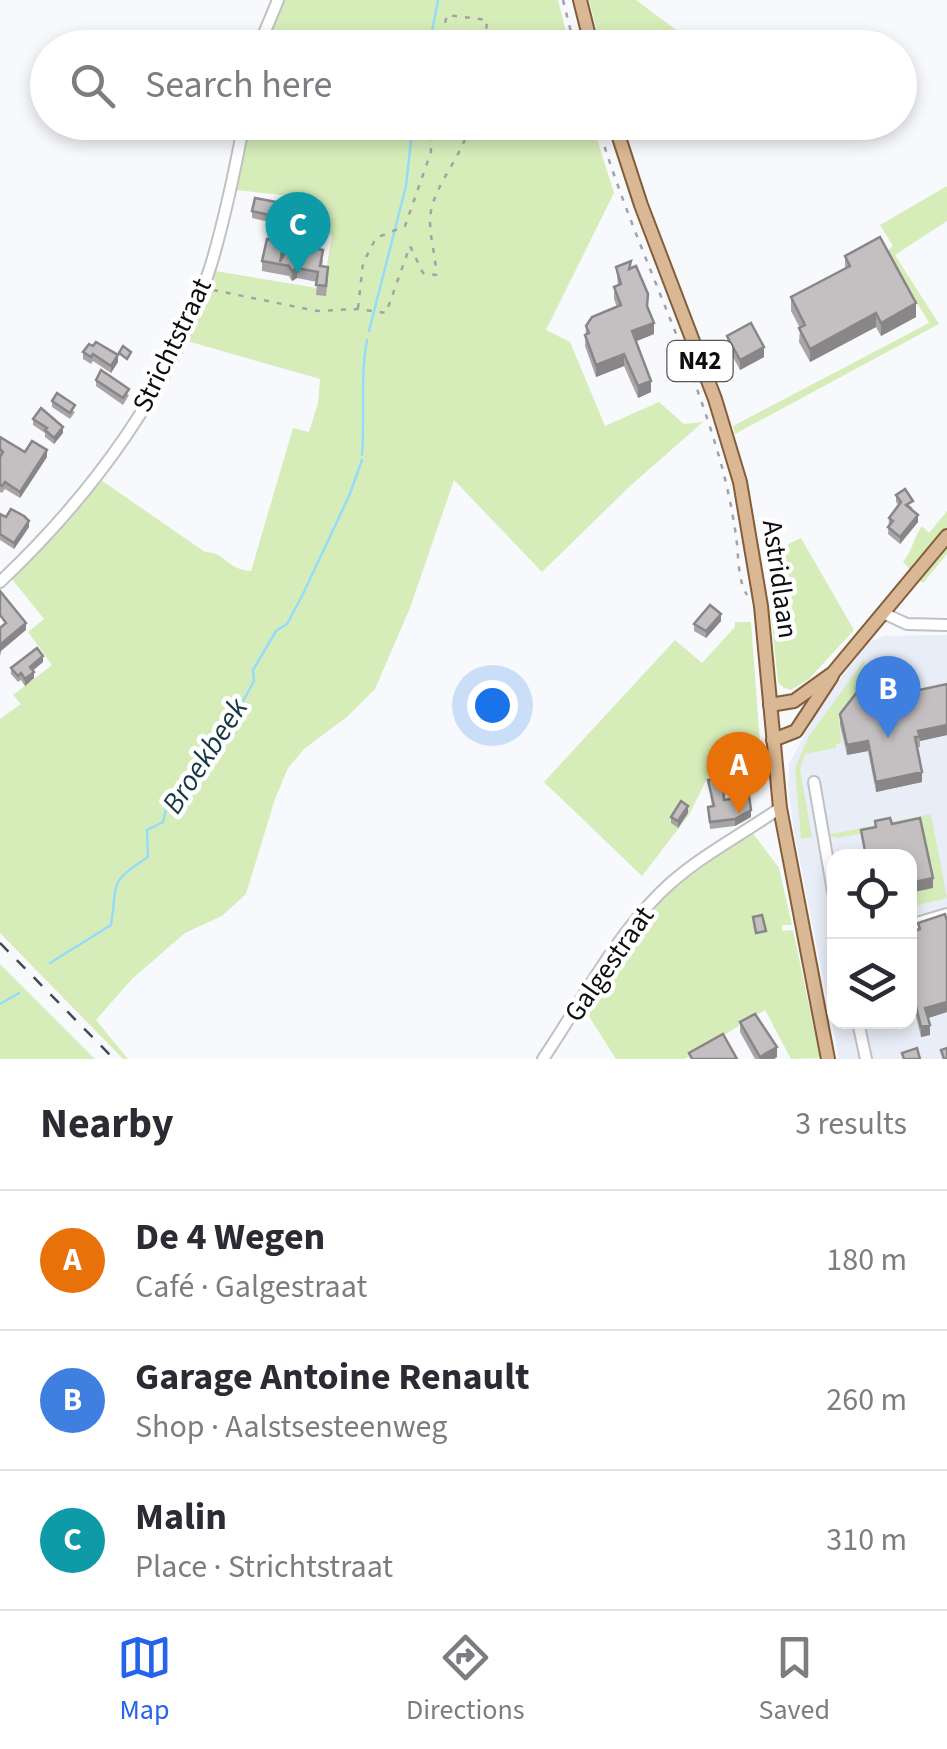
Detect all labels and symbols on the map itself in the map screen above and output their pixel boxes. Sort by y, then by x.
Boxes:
pin: C [266,192,330,274]
street label: Strichtstraat [122,271,222,419]
road number: N42 [668,341,732,381]
street label: Astridlaan [752,517,808,641]
pin: B [856,656,920,738]
your location [467,680,518,731]
water label: Broekbeek [151,689,259,822]
pin: A [706,732,772,814]
street label: Galgestraat [554,898,664,1030]

